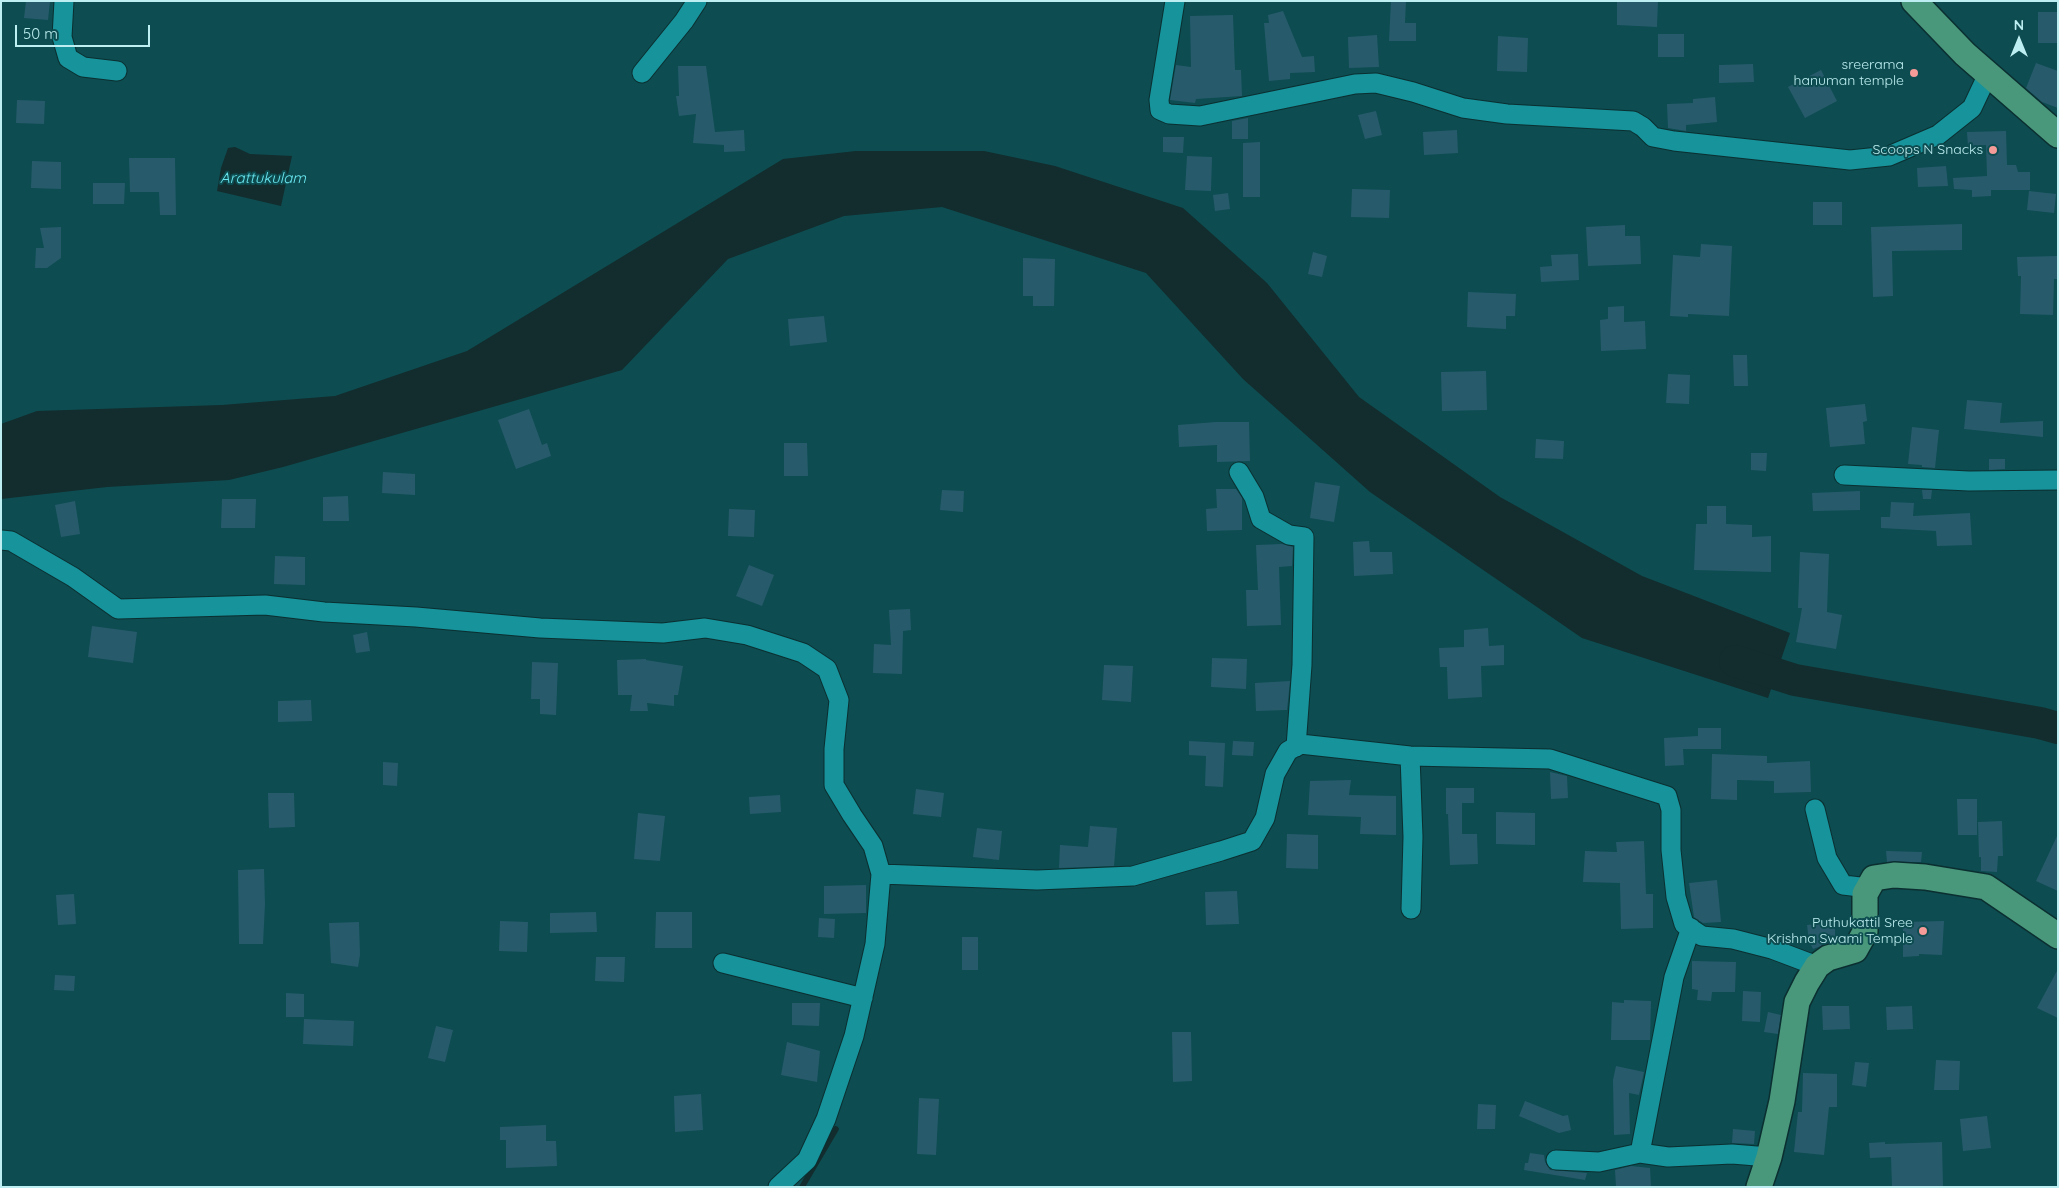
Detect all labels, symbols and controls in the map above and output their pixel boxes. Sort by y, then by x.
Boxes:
scale bar [18,15,152,47]
north arrow [1994,15,2044,65]
text: N [2014,16,2024,34]
text: 50 m [23,24,58,43]
place label: sreerama hanuman temple [1794,57,1904,90]
marker: sreerama hanuman temple [1908,67,1920,79]
place label: Scoops N Snacks [1872,142,1983,158]
marker: Scoops N Snacks [1987,144,1999,156]
water label: Arattukulam [220,169,306,187]
place label: Puthukattil Sree Krishna Swami Temple [1767,915,1913,948]
marker: Puthukattil Sree Krishna Swami Temple [1917,925,1929,937]

